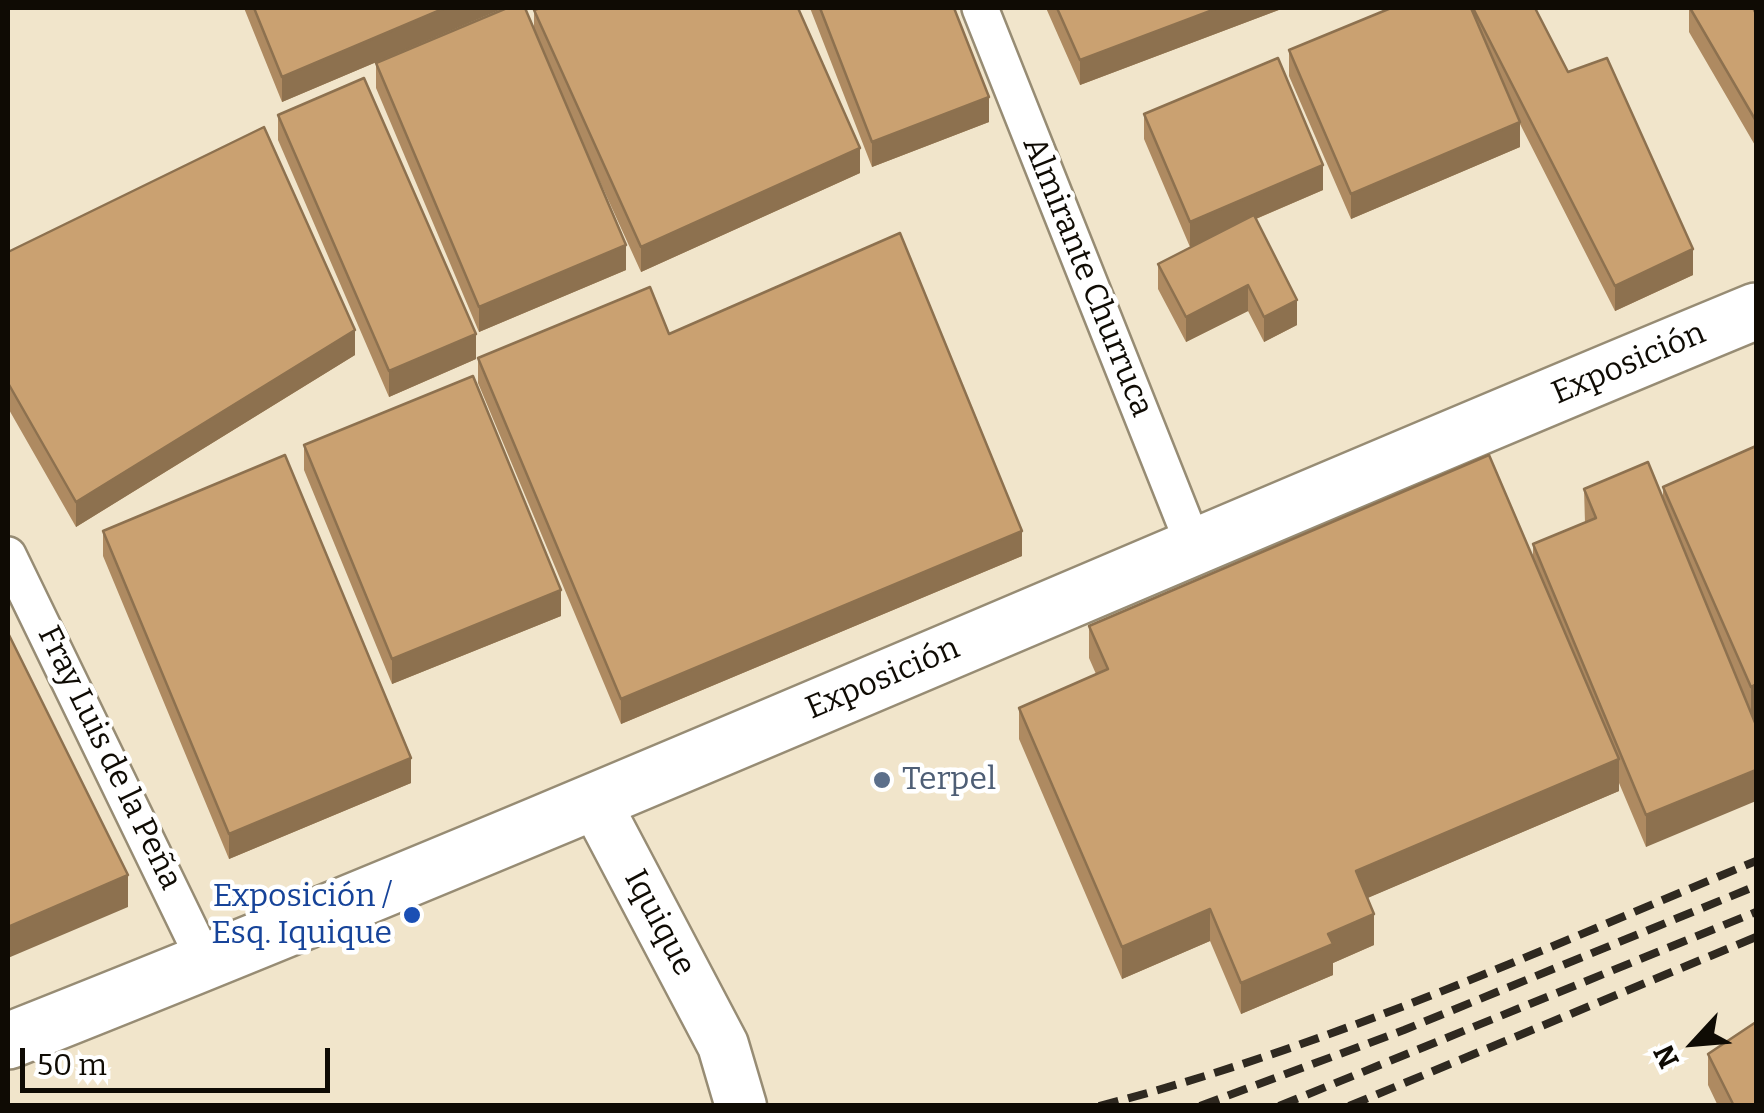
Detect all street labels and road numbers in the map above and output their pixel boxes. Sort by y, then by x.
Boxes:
street label: Almirante Churruca [1013,132,1161,422]
street label: Exposición [1547,315,1711,413]
street label: Fray Luis de la Peña [29,620,189,896]
street label: Exposición [801,630,965,728]
street label: Iquique [615,863,703,983]

